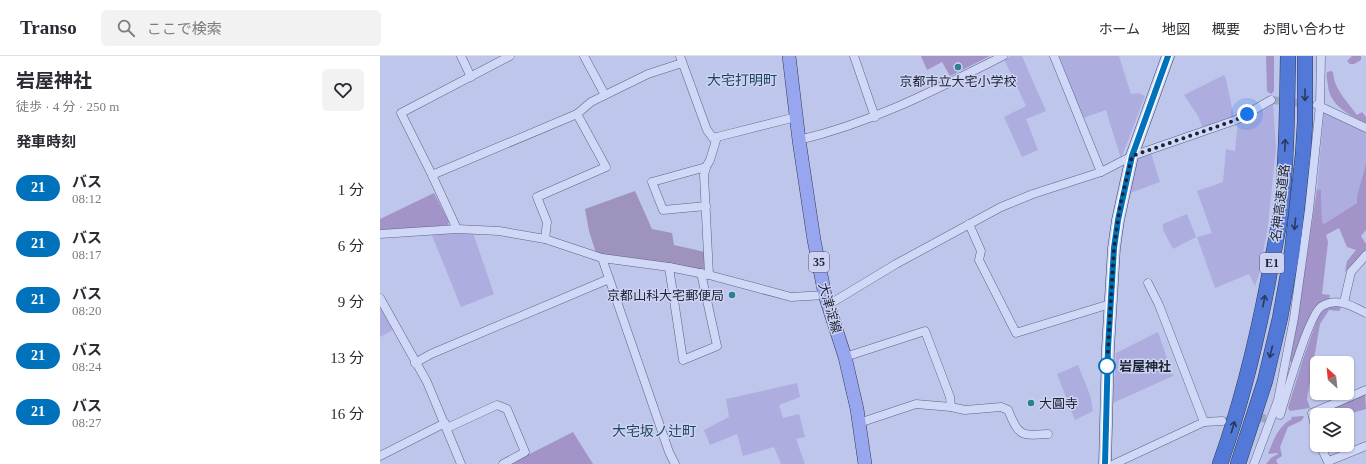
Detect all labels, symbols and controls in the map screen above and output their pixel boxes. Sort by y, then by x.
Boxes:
search box [101,10,381,46]
text: Transo [20,17,77,38]
icon: search [115,17,137,39]
text: ここで検索 [147,21,222,37]
text: ホーム [1098,22,1140,37]
text: 地図 [1162,22,1190,37]
text: 概要 [1212,22,1240,37]
text: お問い合わせ [1262,22,1346,37]
marker: 京都市立大宅小学校 [953,62,963,72]
button: heart [322,69,364,111]
text: 岩屋神社 [16,70,92,91]
district label: 大宅打明町 [707,73,777,88]
place label: 京都市立大宅小学校 [899,74,1017,89]
one-way arrow [1301,88,1309,101]
text: 徒歩 · 4 分 · 250 m [16,99,119,114]
your location [1237,104,1257,124]
text: 発車時刻 [16,134,76,150]
one-way arrow [1282,139,1289,152]
street label: 名神高速道路 [1268,163,1292,243]
text: バス [72,174,102,190]
text: 21 [31,180,45,195]
text: 1 分 [338,182,364,198]
text: 08:12 [72,191,102,206]
one-way arrow [1291,218,1299,231]
text: バス [72,230,102,246]
text: 21 [31,236,45,251]
text: 6 分 [338,238,364,254]
text: 08:17 [72,247,102,262]
road number: 35 [809,252,829,272]
road number: E1 [1260,253,1284,273]
street label: 大津淀線 [816,281,844,335]
text: バス [72,286,102,302]
place label: 京都山科大宅郵便局 [607,288,724,303]
marker: 京都山科大宅郵便局 [727,290,737,300]
text: 21 [31,292,45,307]
text: 9 分 [338,294,364,310]
one-way arrow [1261,295,1269,308]
text: 08:20 [72,303,102,318]
text: バス [72,342,102,358]
one-way arrow [1267,345,1275,358]
text: 21 [31,348,45,363]
text: 13 分 [330,350,364,366]
north arrow [1310,356,1354,400]
map controls [1310,356,1354,452]
marker: 岩屋神社 [1098,357,1116,375]
text: 08:24 [72,359,102,374]
place label: 岩屋神社 [1119,359,1171,374]
place label: 大圓寺 [1039,396,1078,411]
text: バス [72,398,102,414]
marker: 大圓寺 [1026,398,1036,408]
text: 21 [31,404,45,419]
text: 16 分 [330,406,364,422]
button: layers [1310,408,1354,452]
text: 08:27 [72,415,102,430]
one-way arrow [1230,421,1237,434]
district label: 大宅坂ノ辻町 [612,424,696,439]

